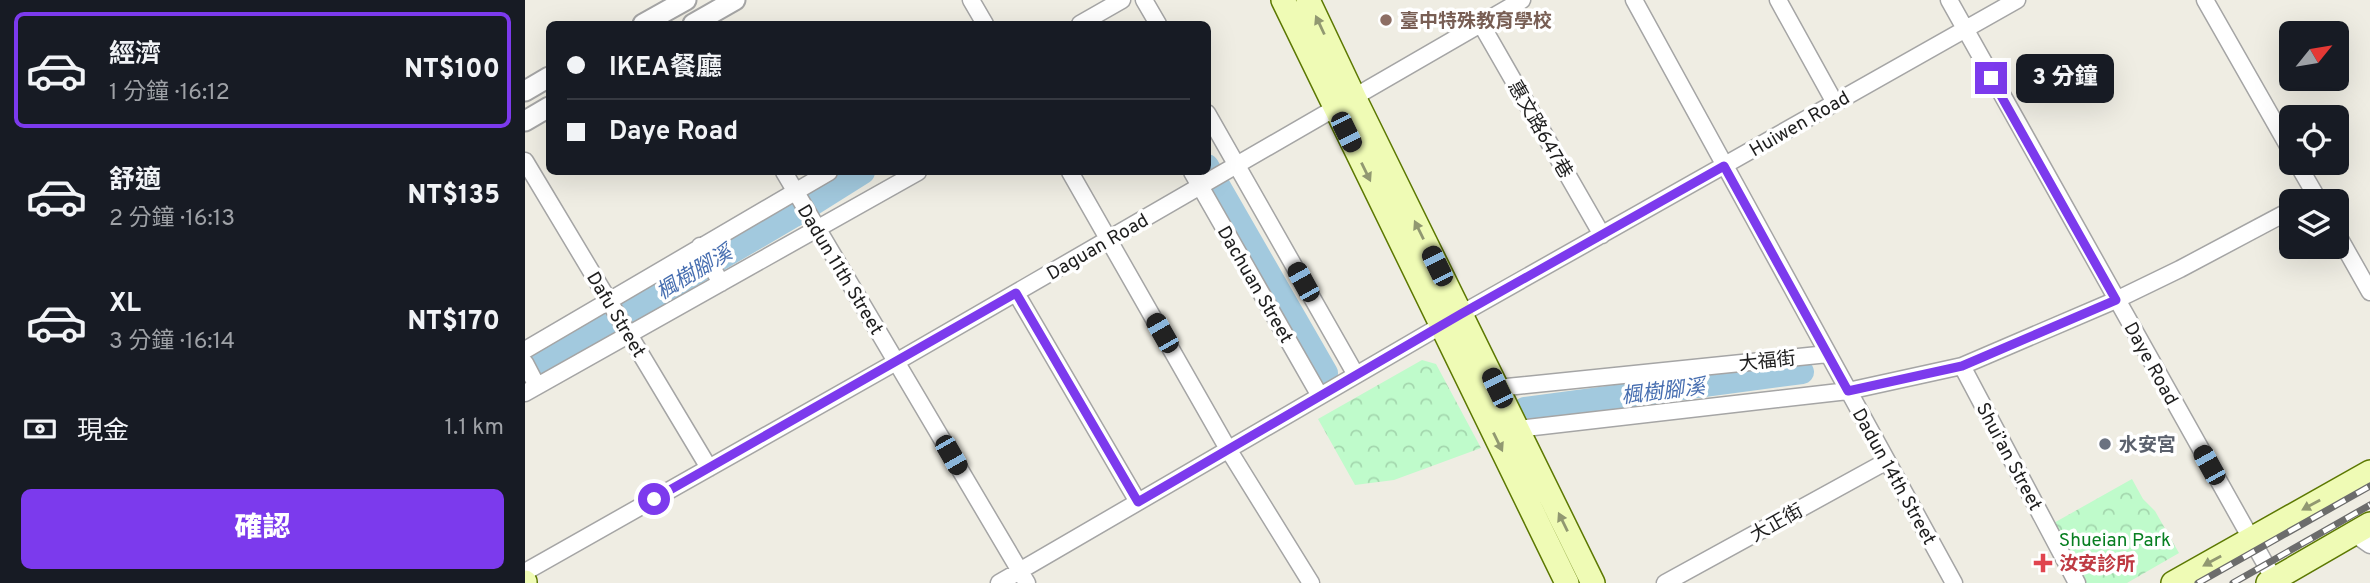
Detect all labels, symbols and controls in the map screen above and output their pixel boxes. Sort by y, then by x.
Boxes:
place label: 臺中特殊教育學校 [1400,10,1552,34]
marker: 臺中特殊教育學校 [1378,12,1394,28]
one-way arrow [1314,15,1326,35]
north arrow [2279,21,2349,91]
map controls [2279,21,2349,259]
icon: car [25,39,88,102]
text: 經濟 [109,39,161,72]
text: IKEA餐廳 [609,52,722,85]
text: NT$100 [404,54,500,87]
callout: 3 分鐘 [2015,54,2113,102]
route end [1975,62,2007,94]
text: 3 分鐘 [2032,64,2098,93]
street label: 惠文路647巷 [1502,77,1577,183]
text: 1 分鐘 · 16:12 [109,79,230,108]
street label: Huiwen Road [1746,86,1854,163]
button: locate [2279,105,2349,175]
car [1328,109,1365,155]
text: Daye Road [609,116,738,149]
one-way arrow [1360,162,1371,182]
icon: car [25,165,88,228]
text: 舒適 [109,165,161,198]
text: NT$135 [408,180,500,213]
button: layers [2279,189,2349,259]
street label: Dadun 11th Street [791,200,888,340]
text: 2 分鐘 · 16:13 [109,205,235,234]
street label: Daguan Road [1043,209,1153,287]
one-way arrow [1413,220,1425,240]
street label: Dachuan Street [1211,222,1298,348]
water label: 楓樹腳溪 [652,239,740,306]
car [1419,243,1456,289]
car [1284,259,1323,305]
street label: Dafu Street [580,268,650,362]
text: XL [109,288,141,321]
icon: car [25,291,88,354]
text: NT$170 [407,306,500,339]
car [1143,310,1182,356]
street label: Daye Road [2118,318,2183,410]
text: 3 分鐘 · 16:14 [109,328,235,357]
street label: 大福街 [1738,347,1797,377]
car [1479,365,1516,411]
water label: 楓樹腳溪 [1620,374,1709,411]
street label: Shui’an Street [1970,399,2047,515]
street label: Dadun 14th Street [1846,405,1941,549]
icon: cash [21,410,59,448]
text: 1.1 km [445,414,504,443]
text: 現金 [77,416,129,449]
car [932,432,971,478]
one-way arrow [1493,432,1504,452]
place label: 水安宮 [2119,434,2176,458]
marker: 水安宮 [2097,436,2113,452]
car [2190,442,2229,488]
route start [638,483,670,515]
button: 確認 [21,489,504,569]
street label: 大正街 [1746,499,1808,548]
one-way arrow [2301,499,2320,511]
one-way arrow [1557,512,1569,532]
park label: Shueian Park [2059,529,2171,553]
marker: 汝安診所 [2033,553,2053,573]
place label: 汝安診所 [2059,553,2135,577]
one-way arrow [2202,555,2221,567]

